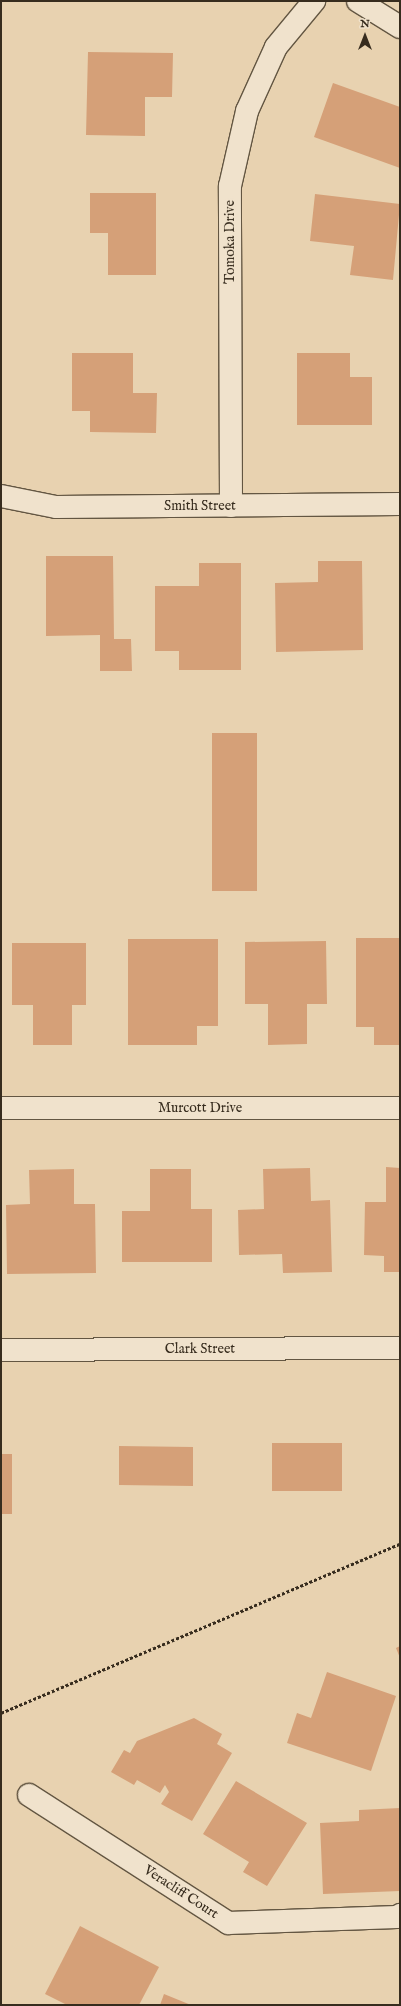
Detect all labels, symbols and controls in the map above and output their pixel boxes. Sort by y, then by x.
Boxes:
north arrow [345,16,385,56]
text: N [360,17,370,31]
street label: Tomoka Drive [222,200,238,284]
street label: Smith Street [164,498,236,514]
street label: Murcott Drive [158,1100,242,1116]
street label: Clark Street [165,1341,235,1357]
street label: Veracliff Court [140,1862,222,1922]

